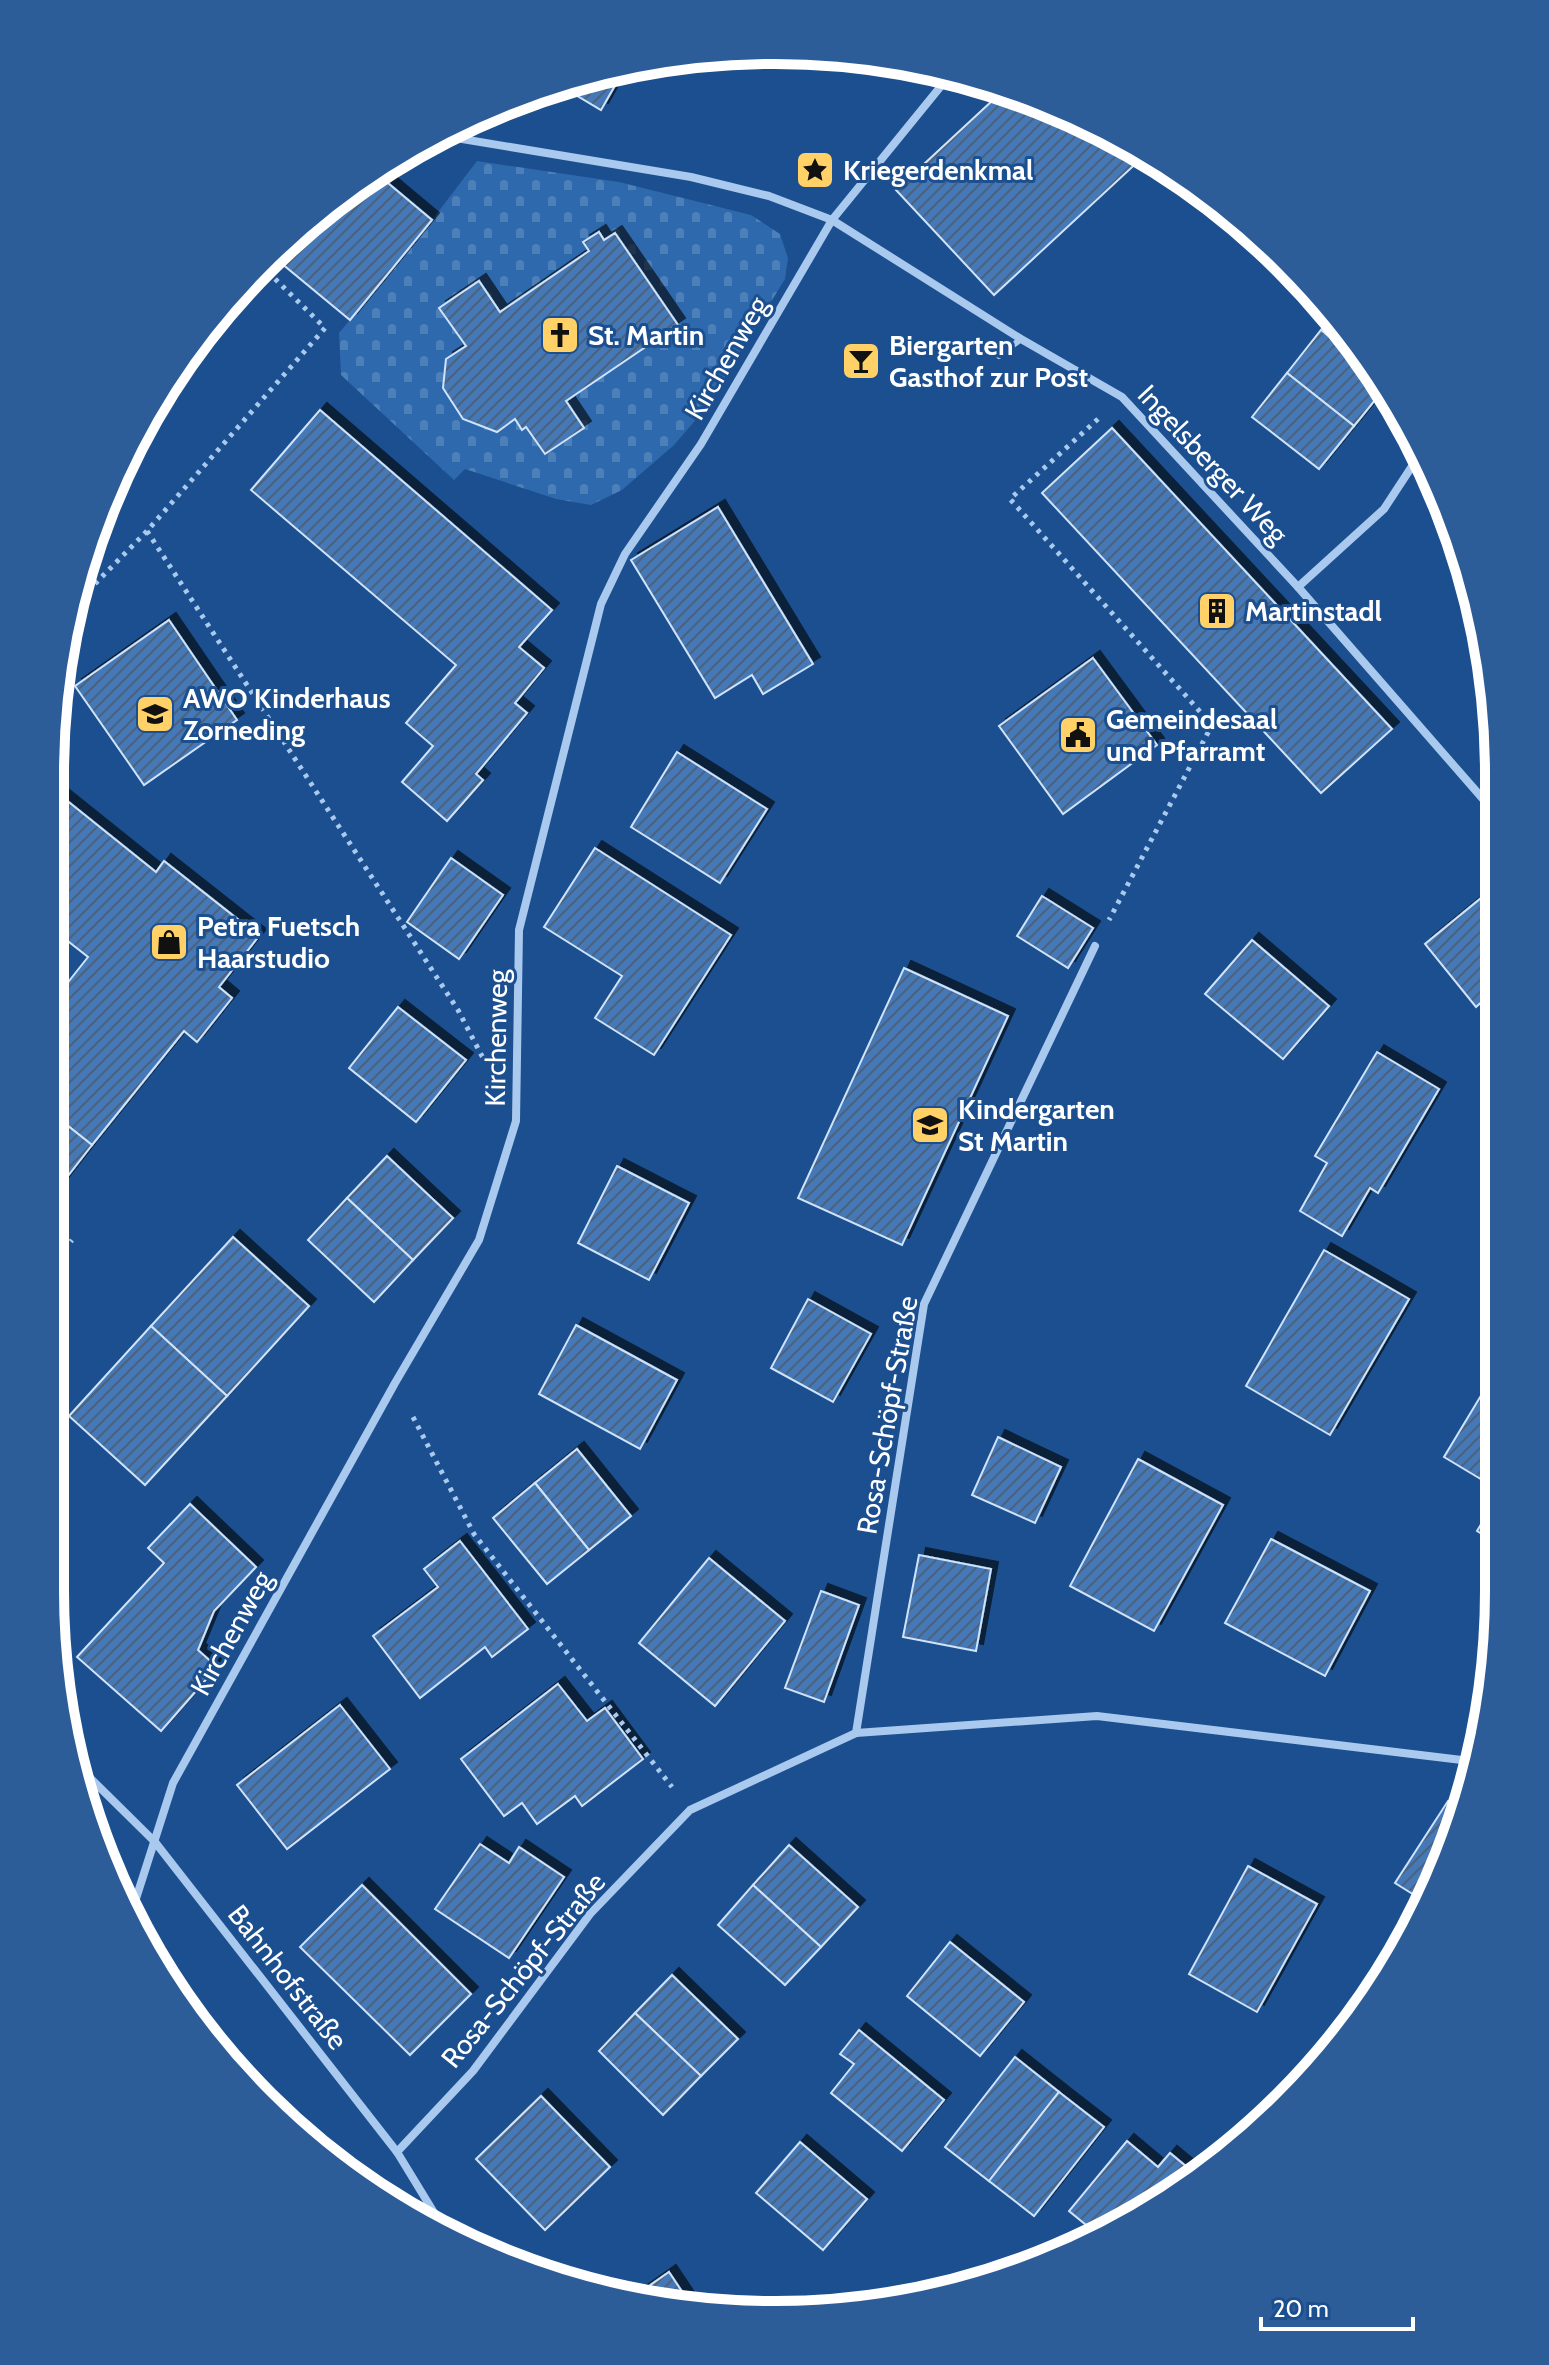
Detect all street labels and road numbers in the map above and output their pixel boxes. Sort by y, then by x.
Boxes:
street label: Kirchenweg [677,289,776,426]
street label: Ingelsberger Weg [1131,378,1296,551]
street label: Kirchenweg [478,968,514,1107]
street label: Rosa-Schöpf-Straße [849,1293,925,1537]
street label: Kirchenweg [183,1564,280,1701]
street label: Rosa-Schöpf-Straße [434,1866,612,2074]
street label: Bahnhofstraße [221,1898,355,2056]

